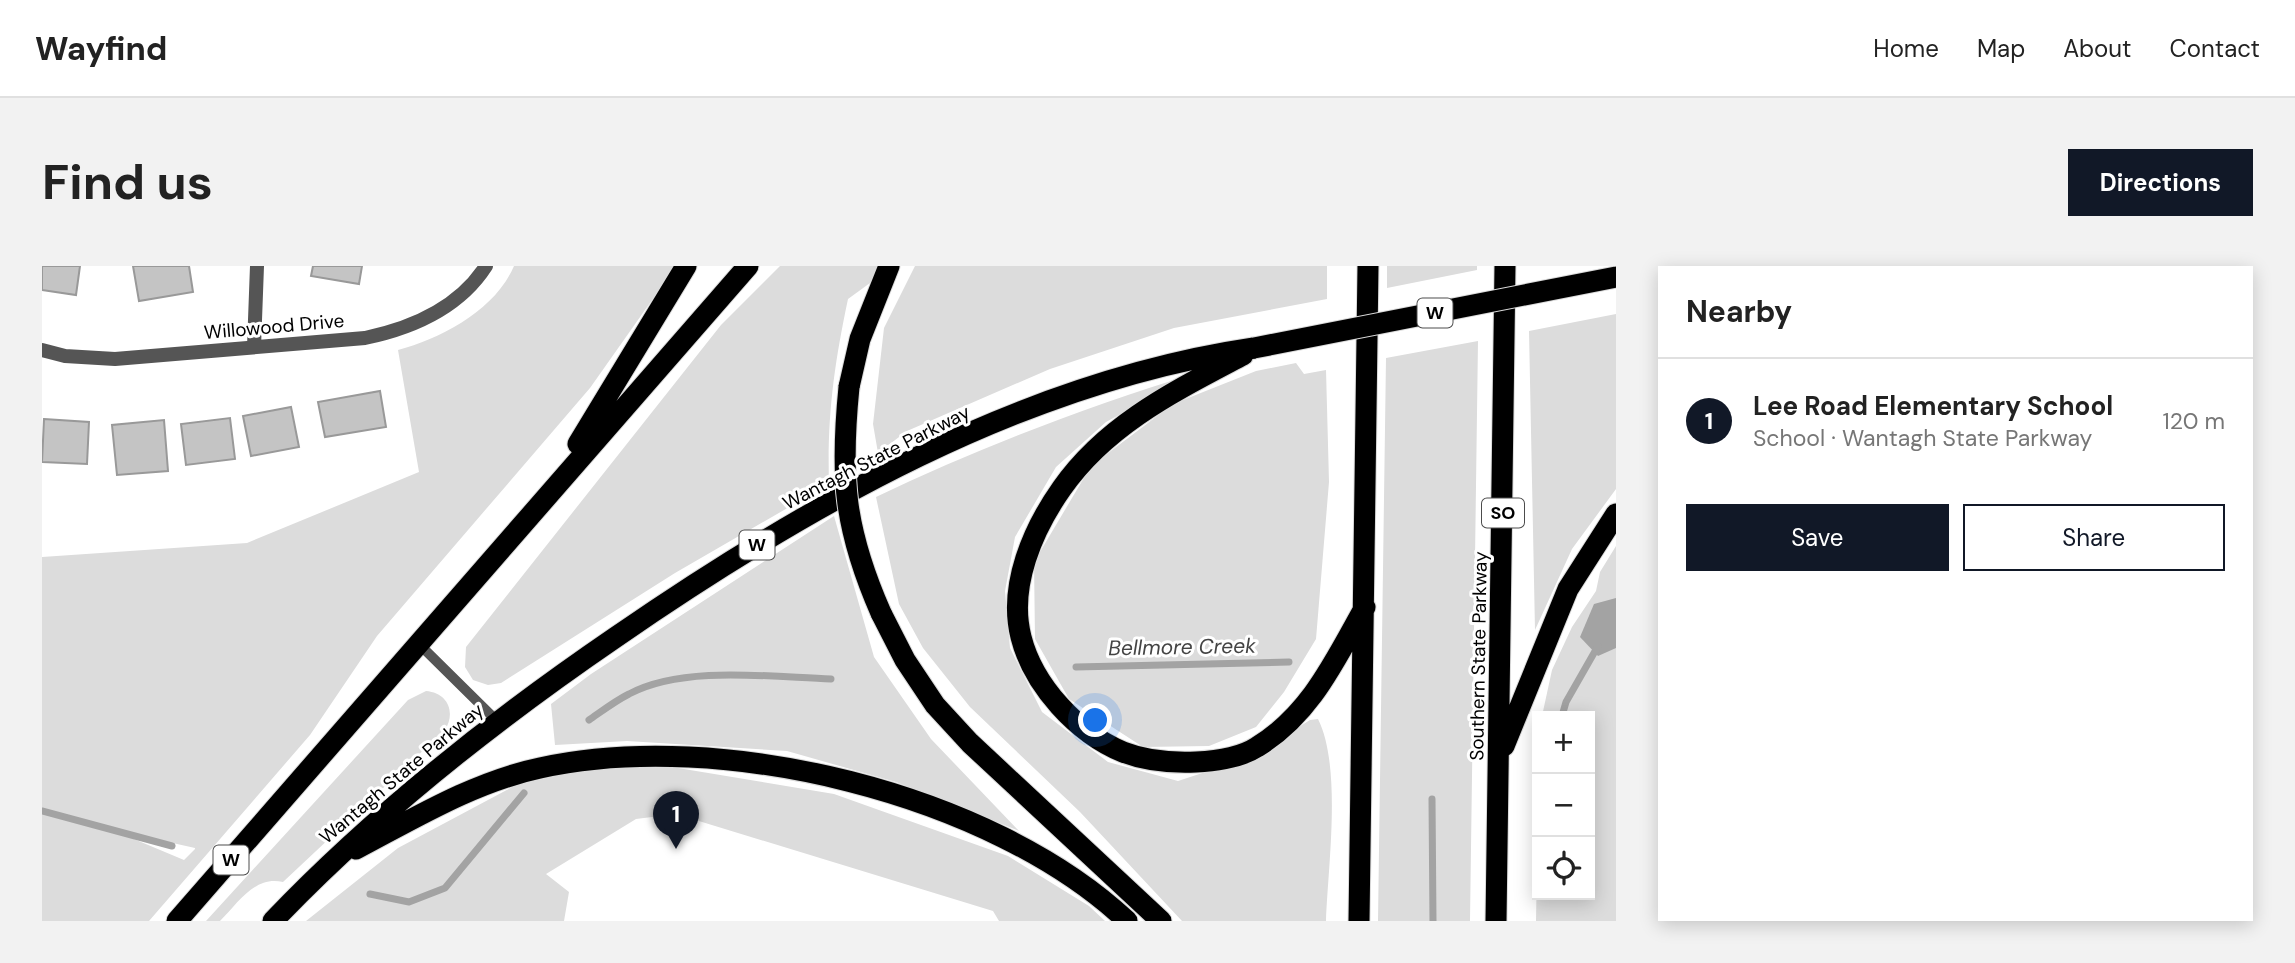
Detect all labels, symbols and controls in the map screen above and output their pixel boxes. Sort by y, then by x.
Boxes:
text: Wayfind [35,27,167,70]
text: Home [1873,33,1939,64]
text: Map [1977,33,2025,64]
text: About [2063,33,2132,64]
text: Contact [2170,33,2260,64]
button: Directions [2068,149,2253,216]
text: Find us [42,150,213,214]
text: Nearby [1686,292,1792,331]
road number: W [1418,298,1452,328]
street label: Willowood Drive [203,308,345,345]
text: Lee Road Elementary School [1753,389,2113,423]
street label: Wantagh State Parkway [778,399,974,516]
text: 1 [1705,406,1713,436]
text: 120 m [2162,406,2225,436]
text: School · Wantagh State Parkway [1753,423,2092,453]
road number: SO [1482,498,1524,528]
button: Save [1686,504,1949,571]
button: Share [1963,504,2225,571]
road number: W [740,530,774,559]
street label: Southern State Parkway [1464,551,1493,761]
water label: Bellmore Creek [1108,632,1256,662]
street label: Wantagh State Parkway [314,697,489,849]
your location [1078,703,1112,737]
map controls [1532,711,1595,900]
button: + [1532,711,1595,774]
button: − [1532,774,1595,837]
pin: 1 [653,791,699,849]
button: locate [1532,837,1595,900]
road number: W [214,846,248,874]

